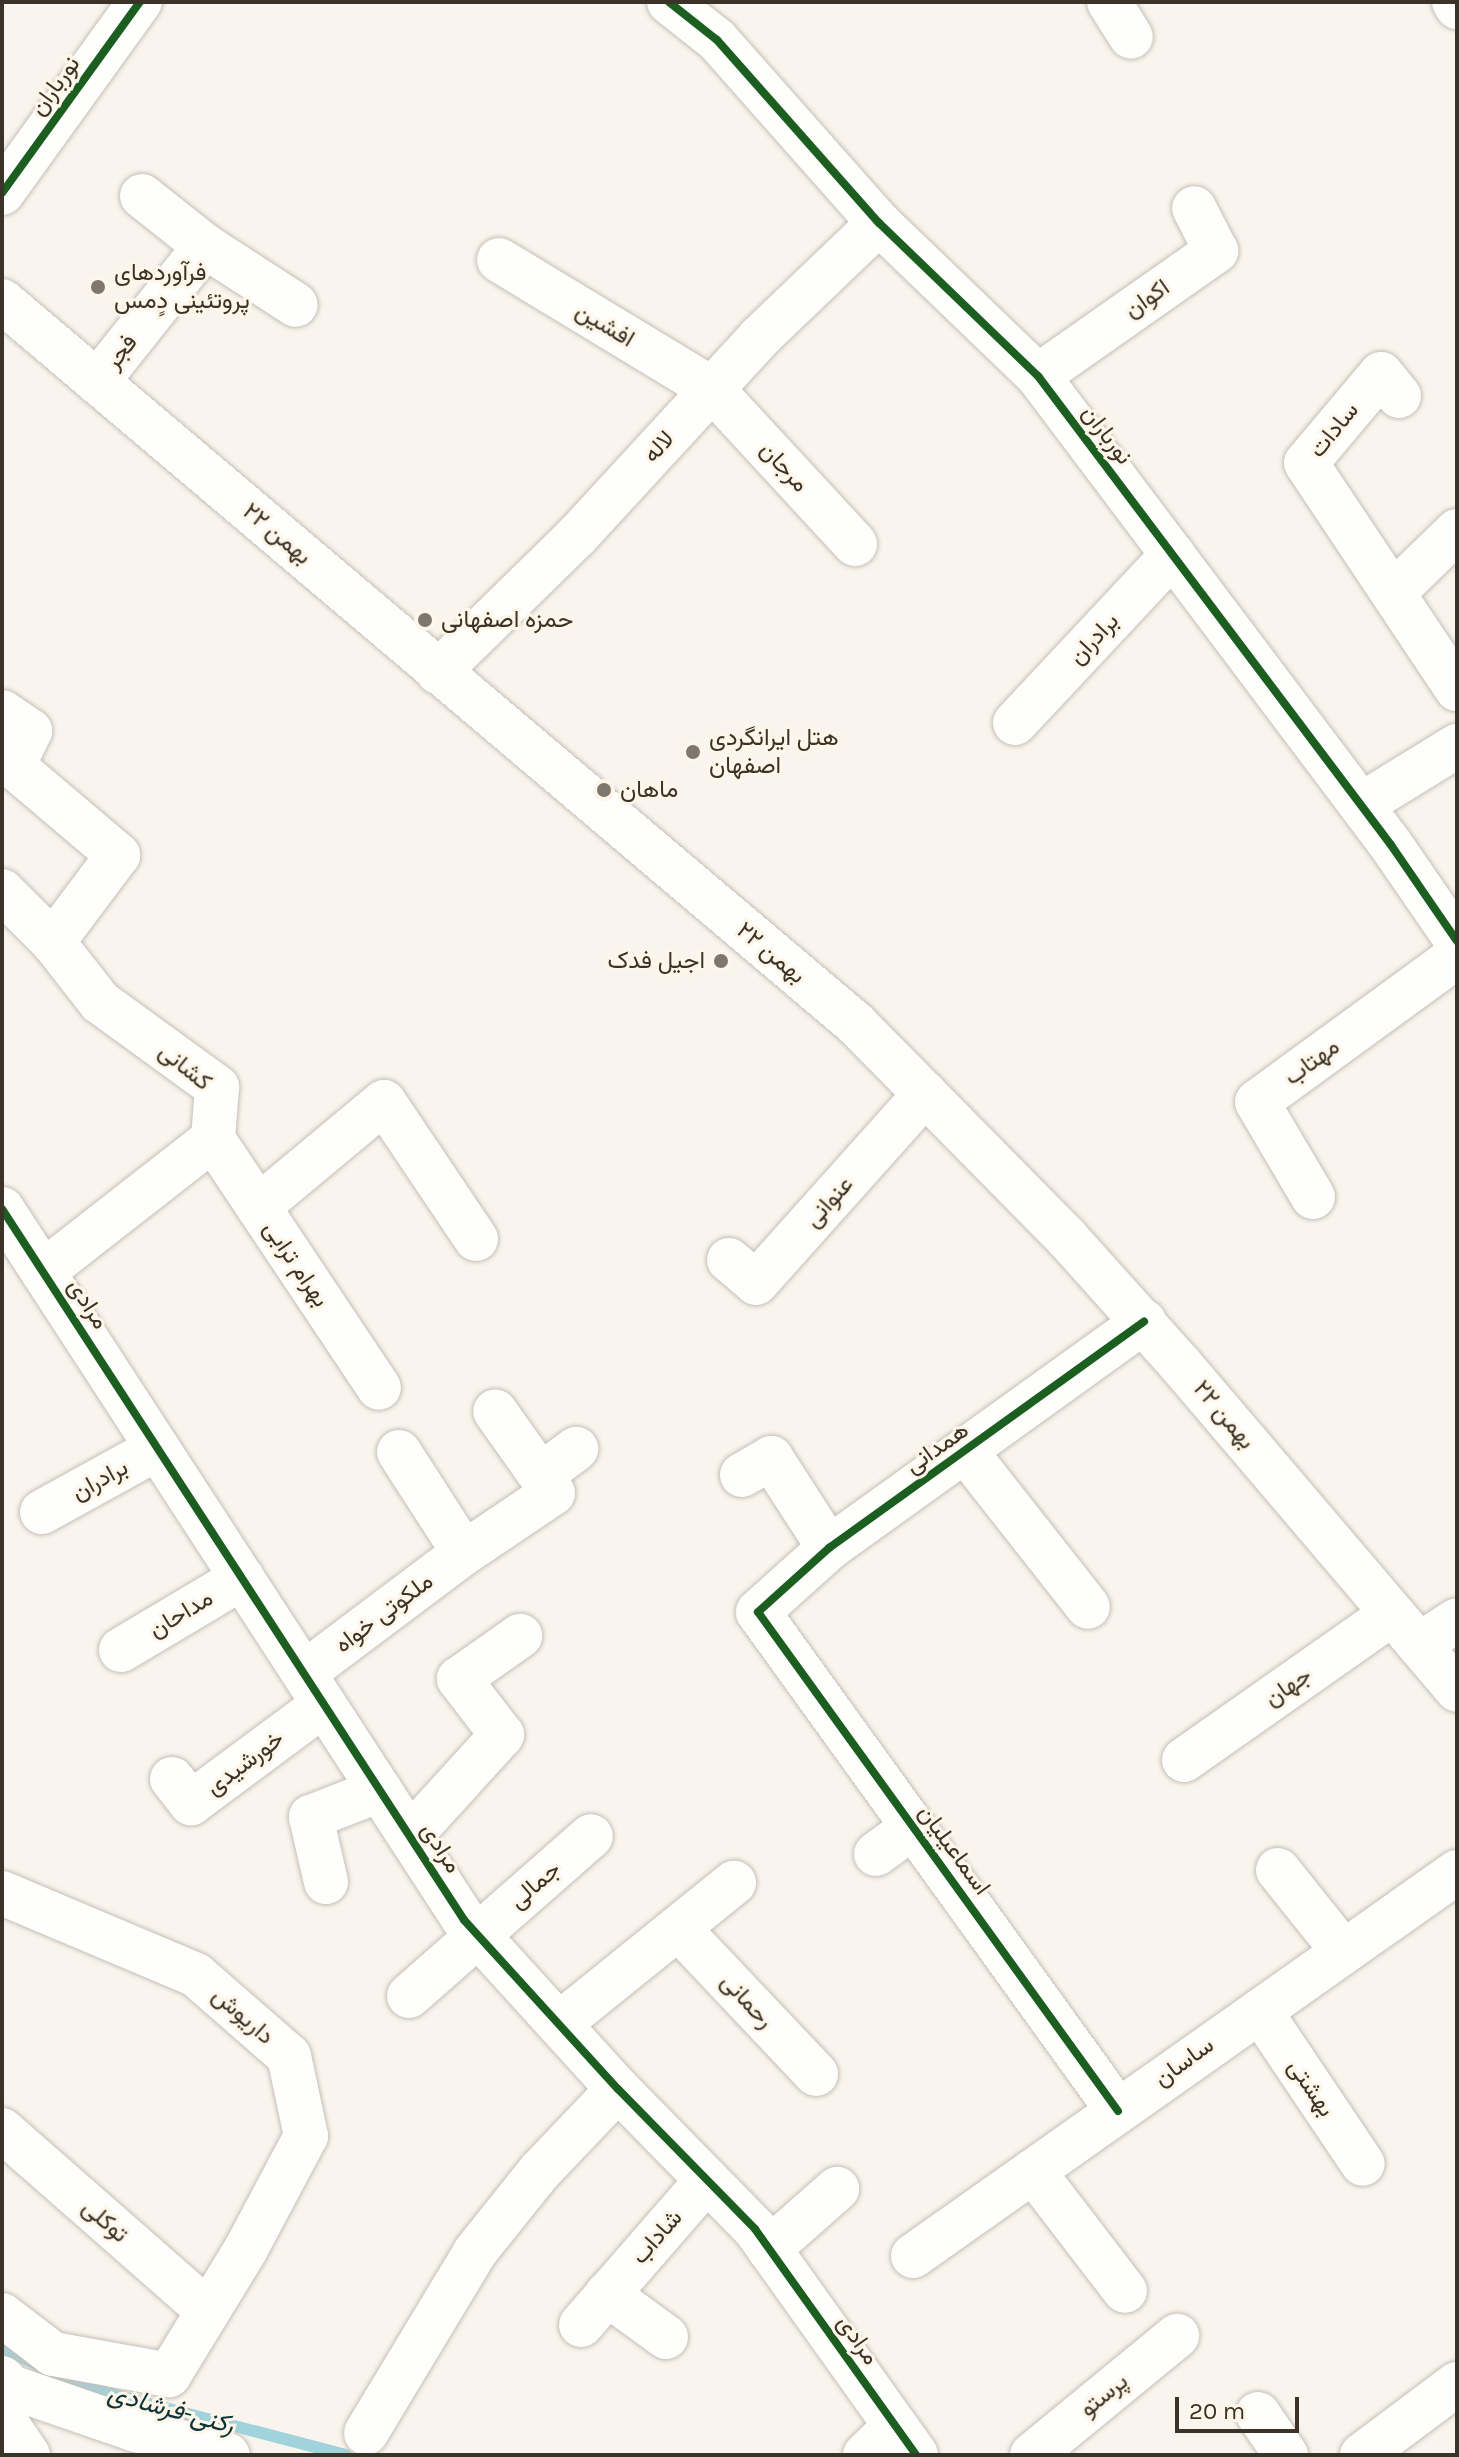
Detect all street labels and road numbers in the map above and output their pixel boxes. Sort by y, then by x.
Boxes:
street label: نورباران [24,50,86,122]
street label: اکوان [1119,273,1175,325]
street label: افشین [570,296,640,354]
street label: فجر [98,329,144,375]
street label: سادات [1303,396,1365,464]
street label: نورباران [1075,400,1139,470]
street label: لاله [637,425,681,469]
street label: مرجان [753,436,815,498]
street label: ۲۲ بهمن [237,497,317,571]
street label: برادران [1063,607,1125,671]
street label: ۲۲ بهمن [731,916,811,990]
street label: مهتاب [1279,1032,1345,1092]
street label: کشانی [153,1037,217,1097]
street label: عنوانی [798,1170,860,1234]
street label: بهرام ترابی [257,1215,335,1313]
street label: مرادی [61,1273,115,1335]
street label: ۲۲ بهمن [1187,1375,1261,1455]
street label: همدانی [900,1416,974,1480]
street label: برادران [67,1453,133,1507]
street label: ملکوتی خواه [329,1567,439,1659]
street label: مداحان [144,1584,218,1644]
street label: جهان [1259,1661,1317,1713]
street label: خورشیدی [200,1724,290,1802]
street label: اسماعیلیان [912,1799,996,1901]
street label: مرادی [414,1817,468,1879]
street label: جمالی [503,1855,567,1915]
street label: رحمانی [714,1967,780,2035]
street label: داریوش [206,1981,280,2051]
street label: ساسان [1149,2031,1219,2093]
street label: بهشتی [1281,2054,1341,2122]
street label: توکلی [76,2193,134,2249]
street label: شاداب [625,2204,689,2270]
street label: مرادی [831,2309,885,2371]
street label: پرستو [1074,2367,1134,2423]

